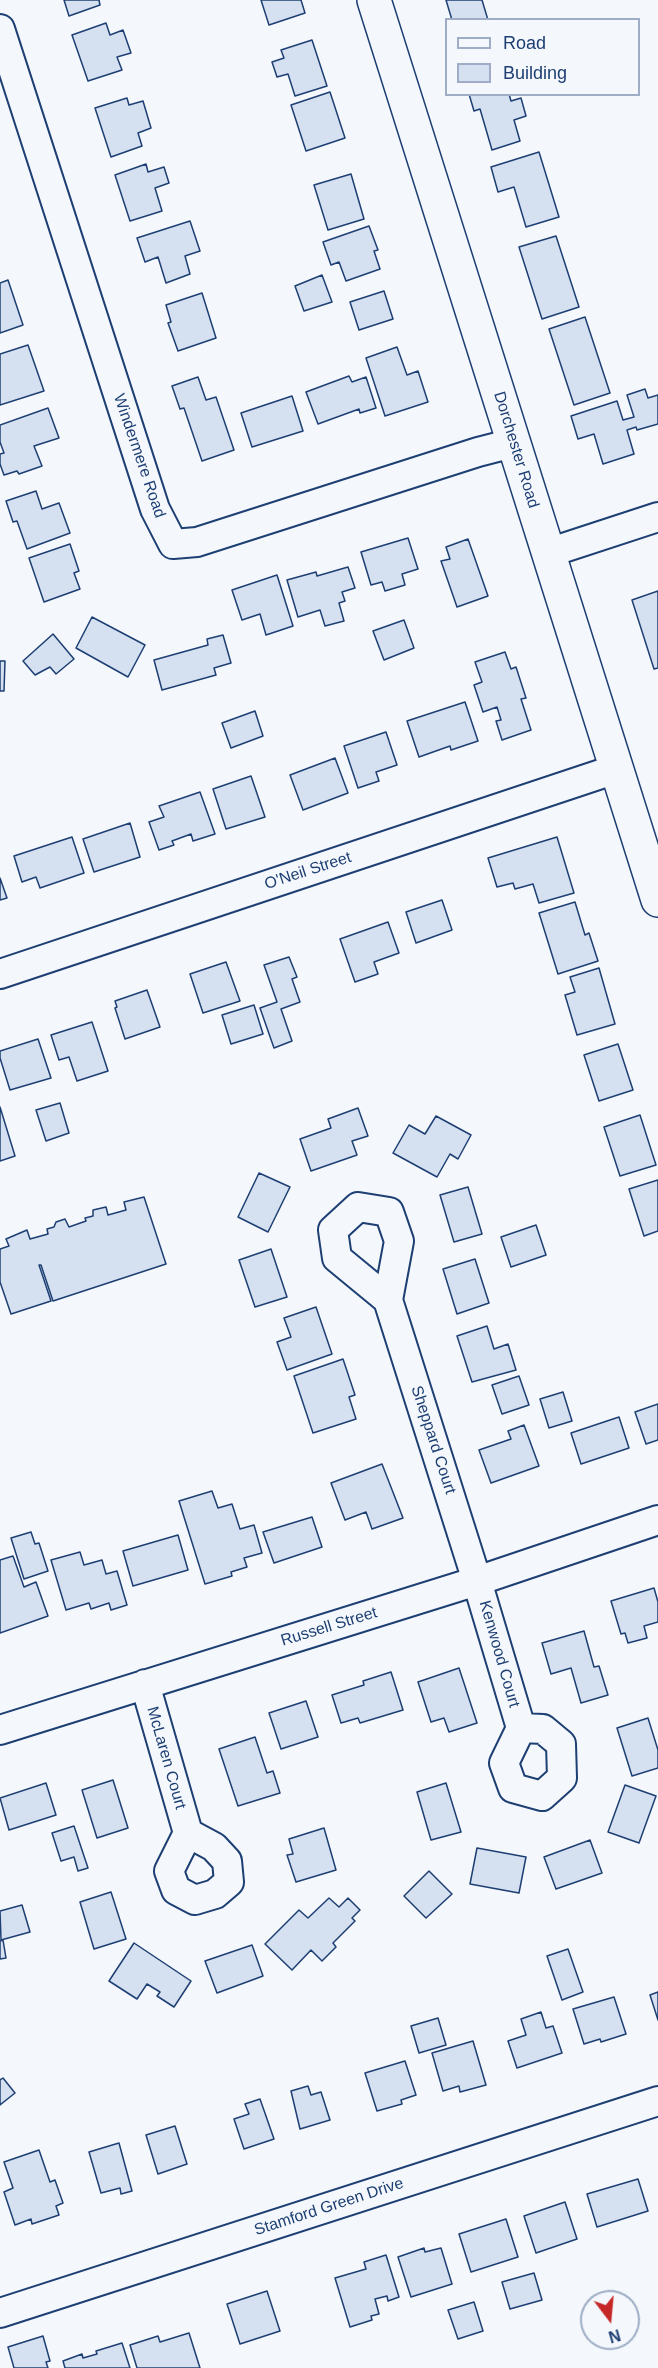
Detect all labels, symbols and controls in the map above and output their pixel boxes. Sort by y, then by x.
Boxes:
legend [445,18,640,96]
text: Road [503,33,546,53]
text: Building [503,63,567,83]
street label: Dorchester Road [489,389,543,511]
street label: Windermere Road [109,391,169,521]
street label: O'Neil Street [262,848,354,894]
street label: Sheppard Court [406,1383,460,1497]
street label: Kenwood Court [475,1598,523,1710]
street label: Russell Street [279,1603,379,1651]
street label: McLaren Court [142,1704,190,1812]
street label: Stamford Green Drive [252,2174,406,2240]
north arrow [580,2290,640,2350]
text: N [607,2326,622,2346]

